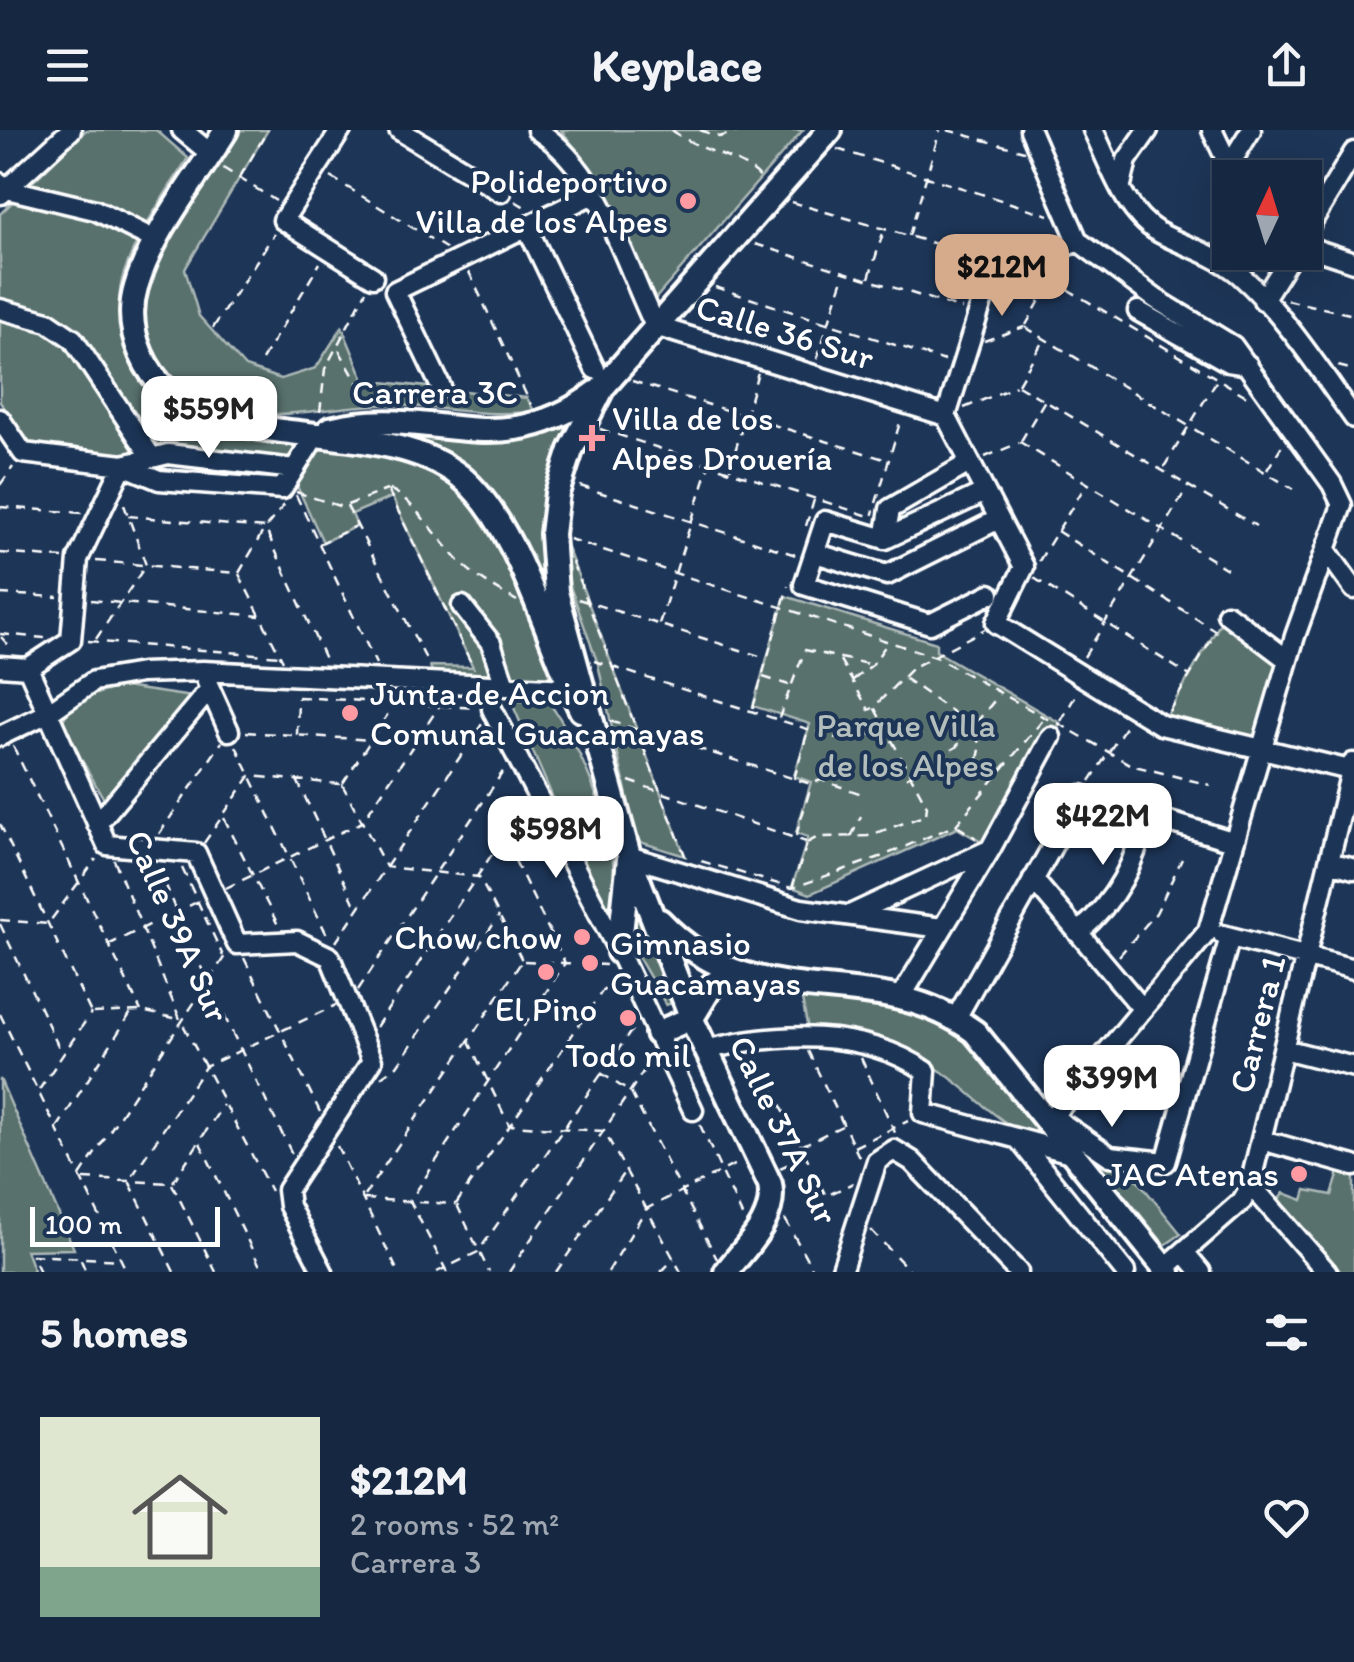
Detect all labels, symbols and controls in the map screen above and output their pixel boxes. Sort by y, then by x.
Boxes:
icon: menu [40,38,95,93]
text: Keyplace [592,38,762,92]
icon: share [1259,38,1314,93]
place label: Polideportivo Villa de los Alpes [415,160,668,242]
north arrow [1212,160,1322,270]
map controls [1212,160,1322,270]
marker: Polideportivo Villa de los Alpes [677,190,699,212]
pin: $212M [932,234,1072,319]
text: $212M [957,247,1047,285]
street label: Calle 36 Sur [691,285,879,379]
street label: Carrera 3C [352,371,518,413]
pin: $559M [139,376,279,461]
text: $559M [163,389,255,427]
place label: Villa de los Alpes Drouería [612,397,832,479]
marker: Villa de los Alpes Drouería [581,427,603,449]
place label: Junta de Accion Comunal Guacamayas [370,672,705,754]
marker: Junta de Accion Comunal Guacamayas [339,702,361,724]
park label: Parque Villa de los Alpes [816,704,996,786]
pin: $422M [1033,783,1173,868]
pin: $598M [486,796,626,881]
text: $422M [1056,796,1150,834]
text: $598M [510,809,602,847]
street label: Calle 39A Sur [117,824,239,1029]
place label: Chow chow [394,916,562,958]
place label: Gimnasio Guacamayas [610,922,801,1004]
marker: Chow chow [571,926,593,948]
street label: Carrera 1 [1220,951,1294,1097]
marker: Gimnasio Guacamayas [579,952,601,974]
marker: El Pino [535,961,557,983]
place label: El Pino [495,988,597,1030]
marker: Todo mil [617,1007,639,1029]
street label: Calle 37A Sur [720,1029,848,1231]
place label: Todo mil [565,1034,691,1076]
pin: $399M [1042,1045,1182,1130]
text: $399M [1066,1058,1158,1096]
place label: JAC Atenas [1106,1153,1279,1195]
marker: JAC Atenas [1288,1163,1310,1185]
scale bar [30,1202,220,1246]
text: 100 m [45,1207,122,1241]
icon: filters [1259,1305,1314,1360]
text: 5 homes [40,1307,188,1358]
text: $212M [350,1454,468,1505]
icon: home [120,1457,240,1577]
icon: heart [1259,1490,1314,1545]
text: 2 rooms · 52 m² [350,1505,559,1543]
text: Carrera 3 [350,1543,481,1581]

